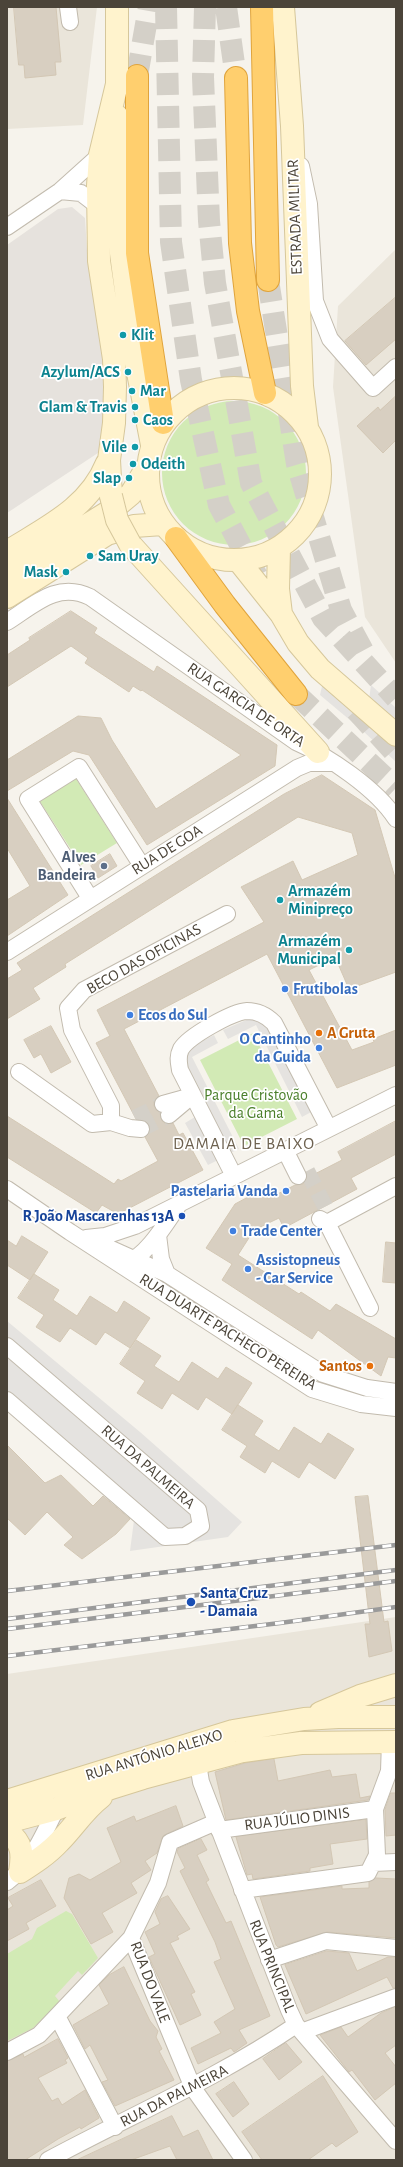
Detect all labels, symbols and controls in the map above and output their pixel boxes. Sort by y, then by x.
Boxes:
street label: ESTRADA MILITAR [283,159,307,275]
place label: Klit [131,325,154,345]
marker: Klit [118,330,128,340]
place label: Azylum/ACS [41,362,120,382]
marker: Azylum/ACS [123,367,133,377]
place label: Mar [140,381,166,401]
marker: Mar [127,386,137,396]
place label: Glam & Travis [39,397,127,417]
marker: Glam & Travis [130,402,140,412]
place label: Caos [143,410,173,430]
marker: Caos [130,415,140,425]
place label: Vile [102,437,127,457]
marker: Vile [130,442,140,452]
place label: Odeith [141,454,185,474]
marker: Odeith [128,459,138,469]
place label: Slap [93,468,121,488]
marker: Slap [124,473,134,483]
place label: Sam Uray [98,546,159,566]
marker: Sam Uray [85,551,95,561]
place label: Mask [24,562,58,582]
marker: Mask [61,567,71,577]
street label: RUA GARCIA DE ORTA [184,659,308,751]
street label: RUA DE GOA [128,821,206,879]
place label: Alves Bandeira [37,847,96,885]
marker: Alves Bandeira [99,861,109,871]
place label: Armazém Minipreço [288,881,353,919]
marker: Armazém Minipreço [275,895,285,905]
street label: BECO DAS OFICINAS [83,920,205,998]
place label: Armazém Municipal [277,931,341,969]
marker: Armazém Municipal [344,945,354,955]
place label: Frutibolas [293,979,358,999]
marker: Frutibolas [280,984,290,994]
place label: Ecos do Sul [138,1005,208,1025]
marker: Ecos do Sul [125,1010,135,1020]
place label: A Gruta [327,1023,375,1043]
marker: A Gruta [314,1028,324,1038]
place label: O Cantinho da Guida [239,1029,311,1067]
marker: O Cantinho da Guida [314,1043,324,1053]
park label: Parque Cristovão da Gama [204,1085,308,1123]
district label: DAMAIA DE BAIXO [173,1134,315,1154]
place label: Pastelaria Vanda [171,1181,278,1201]
marker: Pastelaria Vanda [281,1186,291,1196]
place label: R João Mascarenhas 13A [23,1206,174,1226]
marker: R João Mascarenhas 13A [177,1211,187,1221]
place label: Trade Center [241,1221,322,1241]
marker: Trade Center [228,1226,238,1236]
place label: Assistopneus - Car Service [256,1250,340,1288]
marker: Assistopneus - Car Service [243,1264,253,1274]
street label: RUA DUARTE PACHECO PEREIRA [136,1269,320,1395]
place label: Santos [319,1356,362,1376]
marker: Santos [365,1361,375,1371]
street label: RUA DA PALMEIRA [97,1421,199,1513]
place label: Santa Cruz - Damaia [200,1583,268,1621]
marker: Santa Cruz - Damaia [185,1596,197,1608]
street label: RUA ANTÓNIO ALEIXO [83,1725,225,1785]
street label: RUA JÚLIO DINIS [243,1803,351,1835]
street label: RUA PRINCIPAL [245,1917,299,2015]
street label: RUA DO VALE [126,1939,174,2025]
street label: RUA DA PALMEIRA [117,2061,231,2131]

